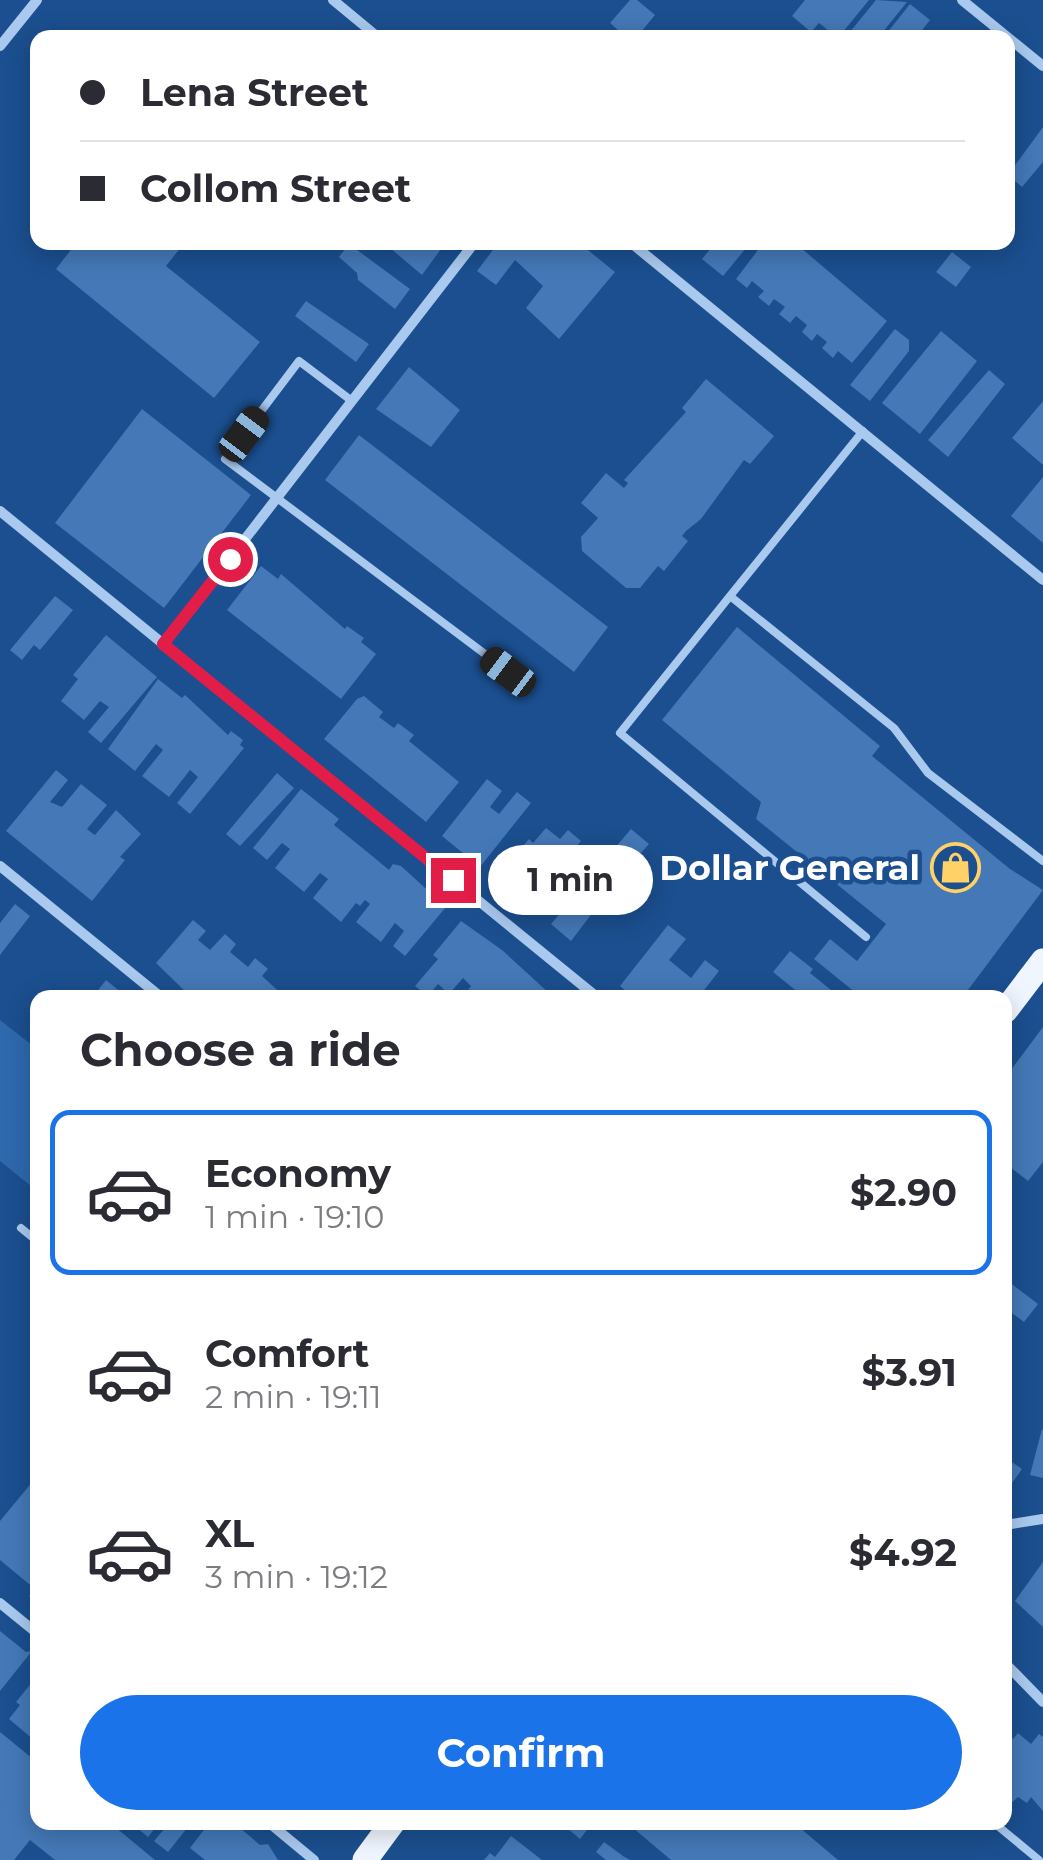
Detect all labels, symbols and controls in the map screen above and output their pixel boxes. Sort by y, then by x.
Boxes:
text: Lena Street [140,69,369,116]
text: Collom Street [140,165,411,212]
car [214,401,274,467]
route start [208,537,253,582]
car [475,642,541,702]
shop icon: Dollar General [929,841,981,893]
callout: 1 min [488,845,653,915]
place label: Dollar General [659,846,920,889]
route end [431,858,476,903]
text: 1 min [527,860,614,899]
text: Choose a ride [80,1022,401,1077]
icon: car [85,1148,175,1238]
text: Economy [205,1150,391,1197]
text: $2.90 [850,1169,957,1216]
text: 1 min · 19:10 [205,1197,385,1236]
icon: car [85,1328,175,1418]
text: Comfort [205,1330,369,1377]
text: $3.91 [861,1349,957,1396]
text: 2 min · 19:11 [205,1377,382,1416]
icon: car [85,1508,175,1598]
text: XL [205,1510,254,1557]
text: $4.92 [849,1529,957,1576]
text: 3 min · 19:12 [205,1557,388,1596]
button: Confirm [80,1695,962,1810]

